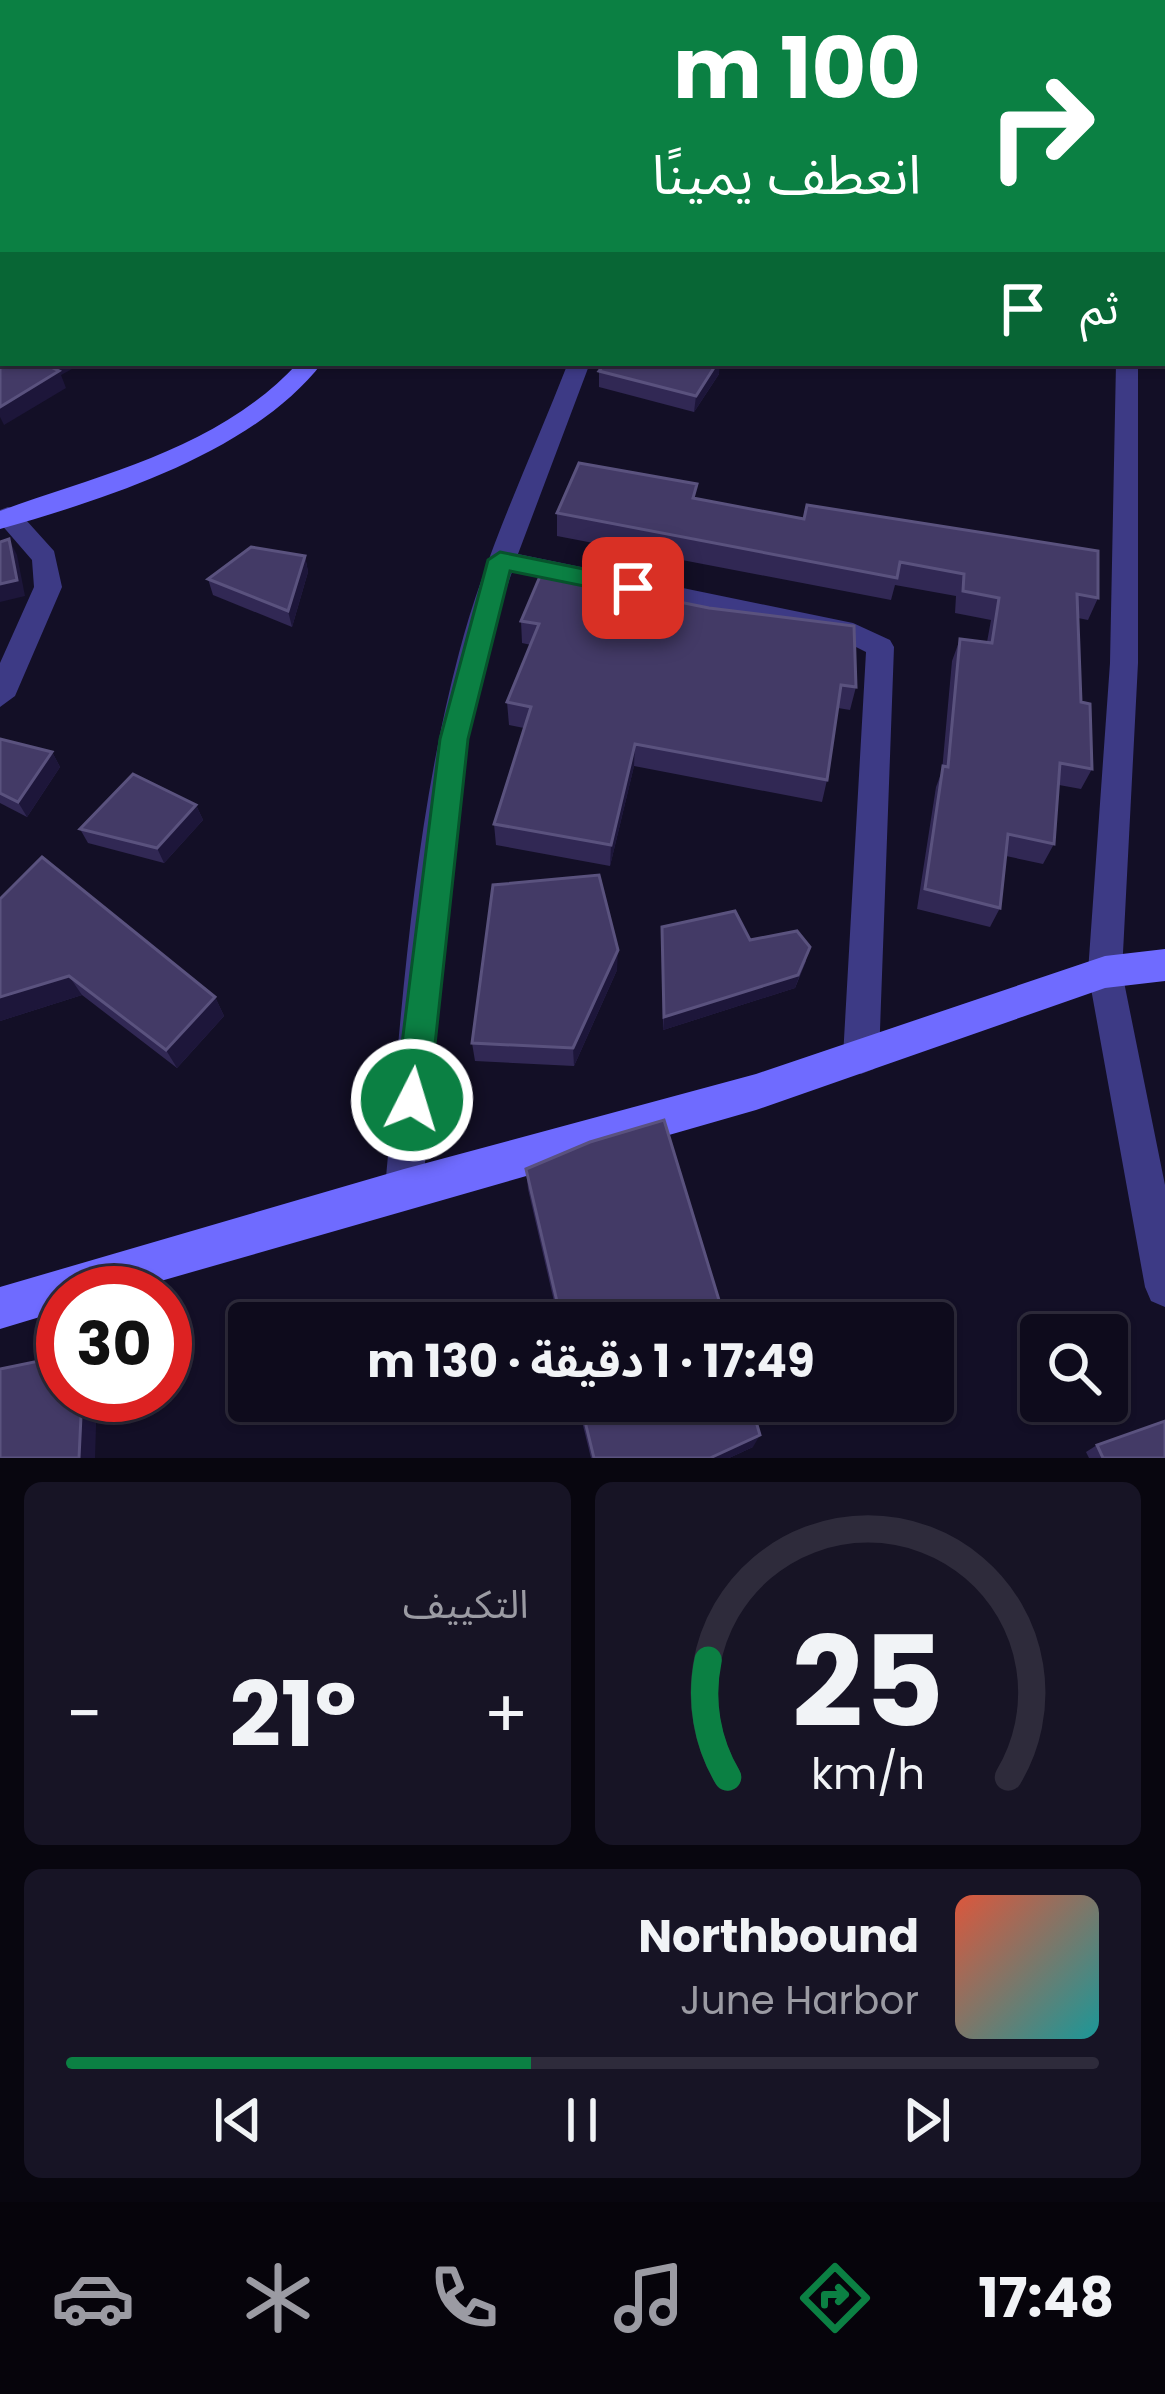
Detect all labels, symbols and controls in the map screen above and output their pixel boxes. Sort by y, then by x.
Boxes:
text: 100 m [673,10,921,127]
icon: right [963,48,1119,204]
text: انعطف يمينًا [652,137,921,213]
icon: arrive [990,276,1056,342]
text: ثم [1080,277,1119,340]
pin [582,537,684,639]
icon: arrive [600,555,666,621]
position arrow [349,1037,475,1163]
speed limit sign: 30 [36,1266,192,1422]
map controls [1020,1314,1128,1422]
button: search [1020,1314,1128,1422]
text: 17:49 · 1 دقيقة · 130 m [367,1330,815,1393]
text: التكييف [403,1577,529,1632]
text: 25 [792,1595,944,1770]
text: 21° [229,1651,356,1778]
text: − [66,1668,102,1760]
text: + [483,1668,528,1760]
text: km/h [811,1743,925,1803]
text: Northbound [638,1905,919,1968]
text: June Harbor [680,1973,919,2028]
icon: previous [205,2087,271,2153]
icon: pause [549,2087,615,2153]
icon: next [894,2087,960,2153]
icon: car [51,2256,135,2340]
icon: climate [236,2256,320,2340]
icon: phone [422,2256,506,2340]
icon: music [607,2256,691,2340]
icon: directions [793,2256,877,2340]
text: 17:48 [978,2260,1114,2336]

